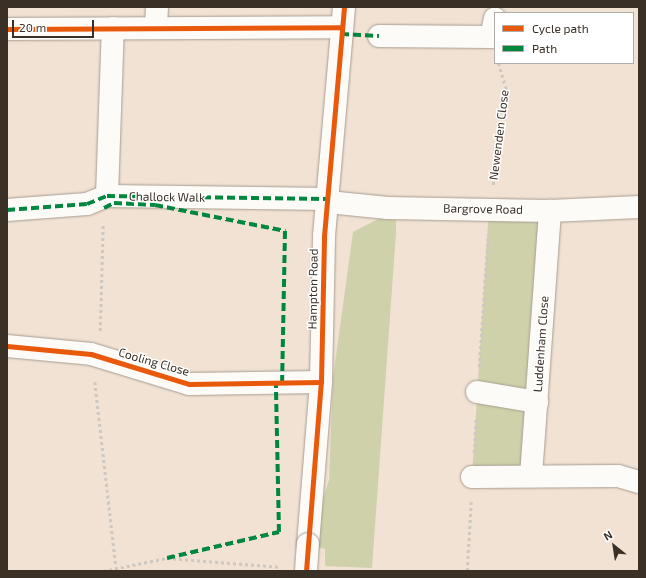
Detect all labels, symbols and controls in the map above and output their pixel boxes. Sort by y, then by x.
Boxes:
scale bar [14,12,96,38]
legend [494,12,634,64]
text: 20 m [19,20,46,34]
text: Cycle path [532,21,589,35]
text: Path [532,41,557,55]
street label: Newenden Close [486,89,512,181]
street label: Challock Walk [129,189,205,205]
street label: Bargrove Road [443,201,523,217]
street label: Hampton Road [305,249,321,329]
street label: Luddenham Close [530,295,552,393]
street label: Cooling Close [117,345,191,379]
north arrow [594,526,634,566]
text: N [601,528,614,543]

